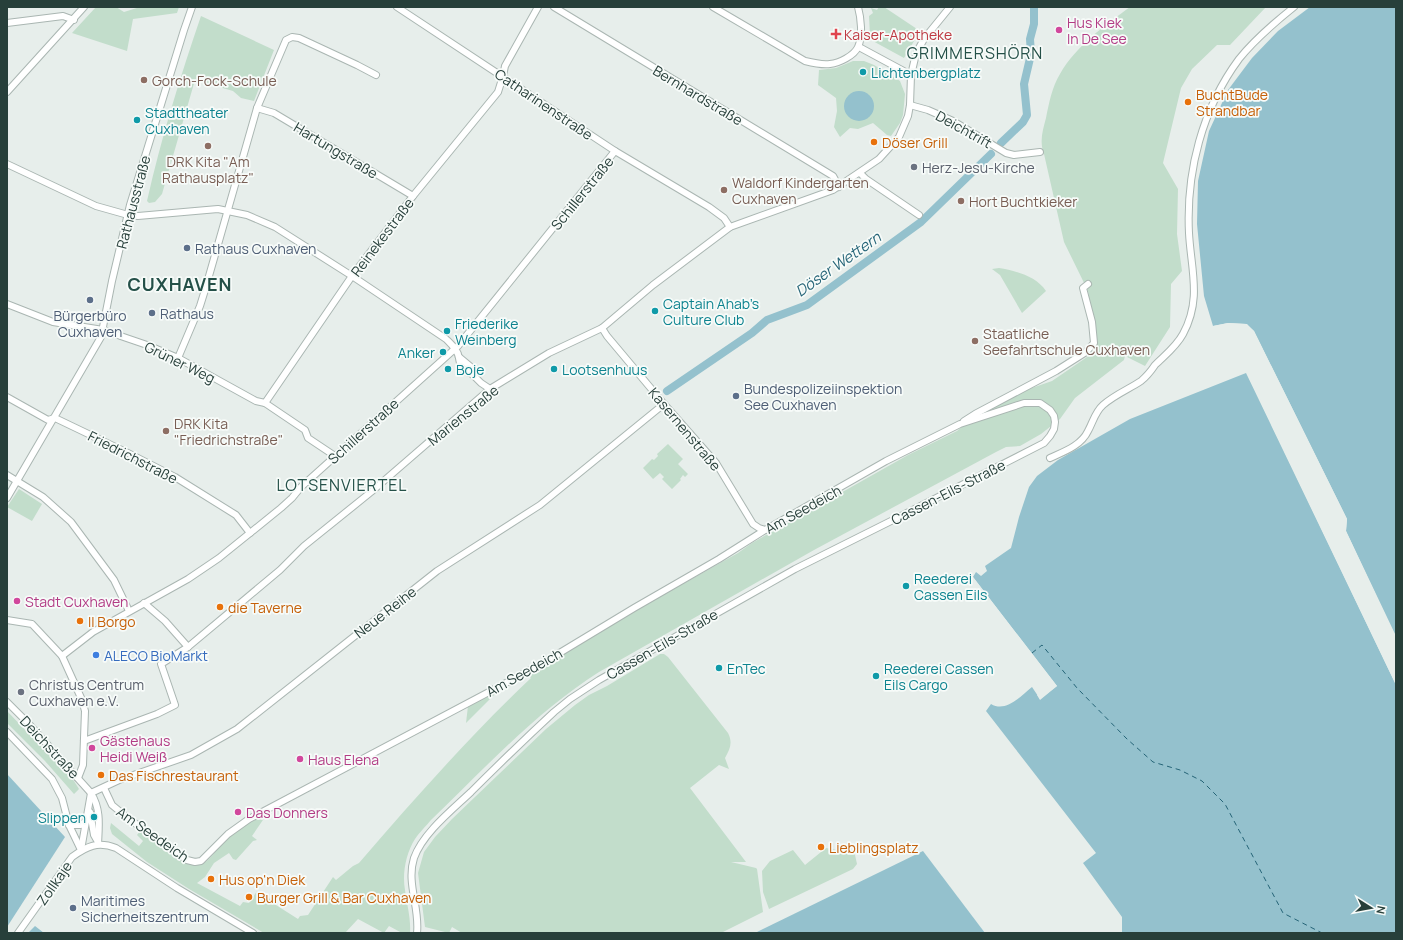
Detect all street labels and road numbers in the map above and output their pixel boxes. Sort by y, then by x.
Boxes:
street label: Bernhardstraße [650,61,746,129]
street label: Catharinenstraße [491,64,597,144]
street label: Deichtrift [933,106,996,152]
street label: Hartungstraße [290,117,382,183]
street label: Schillerstraße [546,152,618,234]
street label: Rathausstraße [111,153,155,251]
street label: Reinekestraße [346,194,418,280]
street label: Grüner Weg [142,337,218,387]
street label: Marienstraße [424,380,502,450]
street label: Kasernenstraße [645,383,725,475]
street label: Schillerstraße [323,394,403,468]
street label: Friedrichstraße [85,426,181,488]
street label: Cassen-Eils-Straße [888,455,1008,529]
street label: Am Seedeich [762,480,844,538]
street label: Neue Reihe [350,582,420,642]
street label: Cassen-Eils-Straße [603,604,721,684]
street label: Am Seedeich [483,643,565,701]
street label: Deichstraße [16,712,84,782]
street label: Am Seedeich [113,802,193,866]
street label: Zollkaje [32,857,76,909]

